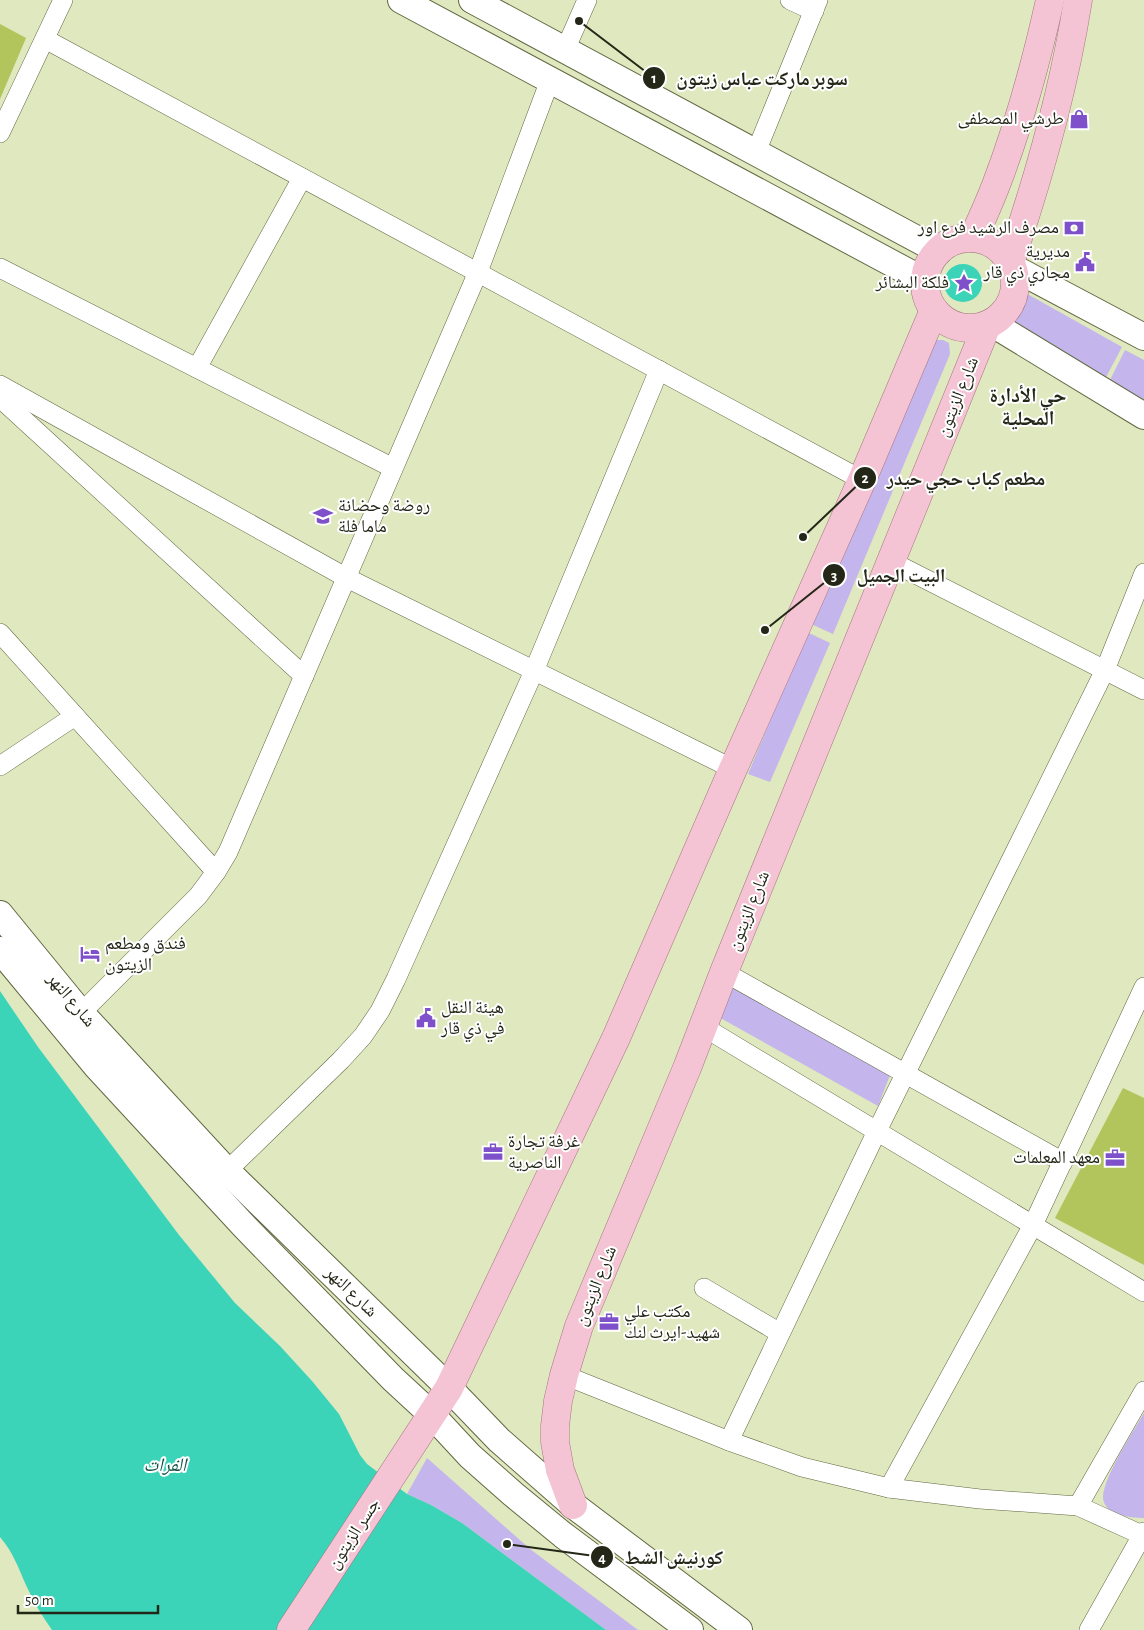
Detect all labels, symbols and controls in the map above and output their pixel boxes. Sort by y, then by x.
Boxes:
callout: سوبر ماركت عباس زيتون [642,61,858,95]
text: سوبر ماركت عباس زيتون [676,70,848,90]
text: 1 [651,71,657,86]
shop icon: طرشي المصطفى [1068,108,1090,130]
place label: طرشي المصطفى [957,110,1064,133]
bank icon: مصرف الرشيد فرع اور [1063,217,1085,239]
place label: مصرف الرشيد فرع اور [917,219,1059,238]
place label: مديرية مجاري ذي قار [983,243,1070,287]
public building icon: مديرية مجاري ذي قار [1074,251,1096,273]
place icon: فلكة البشائر [953,272,975,294]
place label: فلكة البشائر [875,274,949,293]
street label: شارع الزيتون [934,355,983,440]
district label: حي الأدارة المحلية [990,384,1066,430]
callout: مطعم كباب حجي حيدر [852,461,1055,495]
text: مطعم كباب حجي حيدر [886,470,1045,494]
text: 2 [861,471,869,486]
place label: روضة وحضانة ماما فلة [338,497,430,536]
school or university icon: روضة وحضانة ماما فلة [312,505,334,527]
callout: البيت الجميل [822,558,956,592]
text: البيت الجميل [857,567,945,587]
text: 3 [831,569,837,584]
street label: شارع الزيتون [725,869,774,954]
place label: فندق ومطعم الزيتون [105,935,186,975]
hotel icon: فندق ومطعم الزيتون [79,943,101,965]
street label: شارع النهر [42,969,99,1031]
place label: هيئة النقل في ذي قار [440,999,505,1043]
public building icon: هيئة النقل في ذي قار [415,1007,437,1029]
place label: غرفة تجارة الناصرية [508,1133,580,1172]
office icon: غرفة تجارة الناصرية [482,1141,504,1163]
office icon: معهد المعلمات [1104,1147,1126,1169]
place label: معهد المعلمات [1013,1149,1100,1167]
street label: شارع الزيتون [572,1244,621,1329]
street label: شارع النهر [320,1262,381,1322]
place label: مكتب علي شهيد-ايرث لنك [624,1303,720,1342]
office icon: مكتب علي شهيد-ايرث لنك [598,1311,620,1333]
water label: الفرات [144,1456,188,1475]
street label: جسر الزيتون [324,1495,384,1573]
callout: كورنيش الشط [590,1540,733,1574]
text: كورنيش الشط [625,1549,724,1569]
text: 4 [598,1551,606,1566]
scale bar [18,1582,158,1614]
text: 50 m [25,1593,54,1608]

